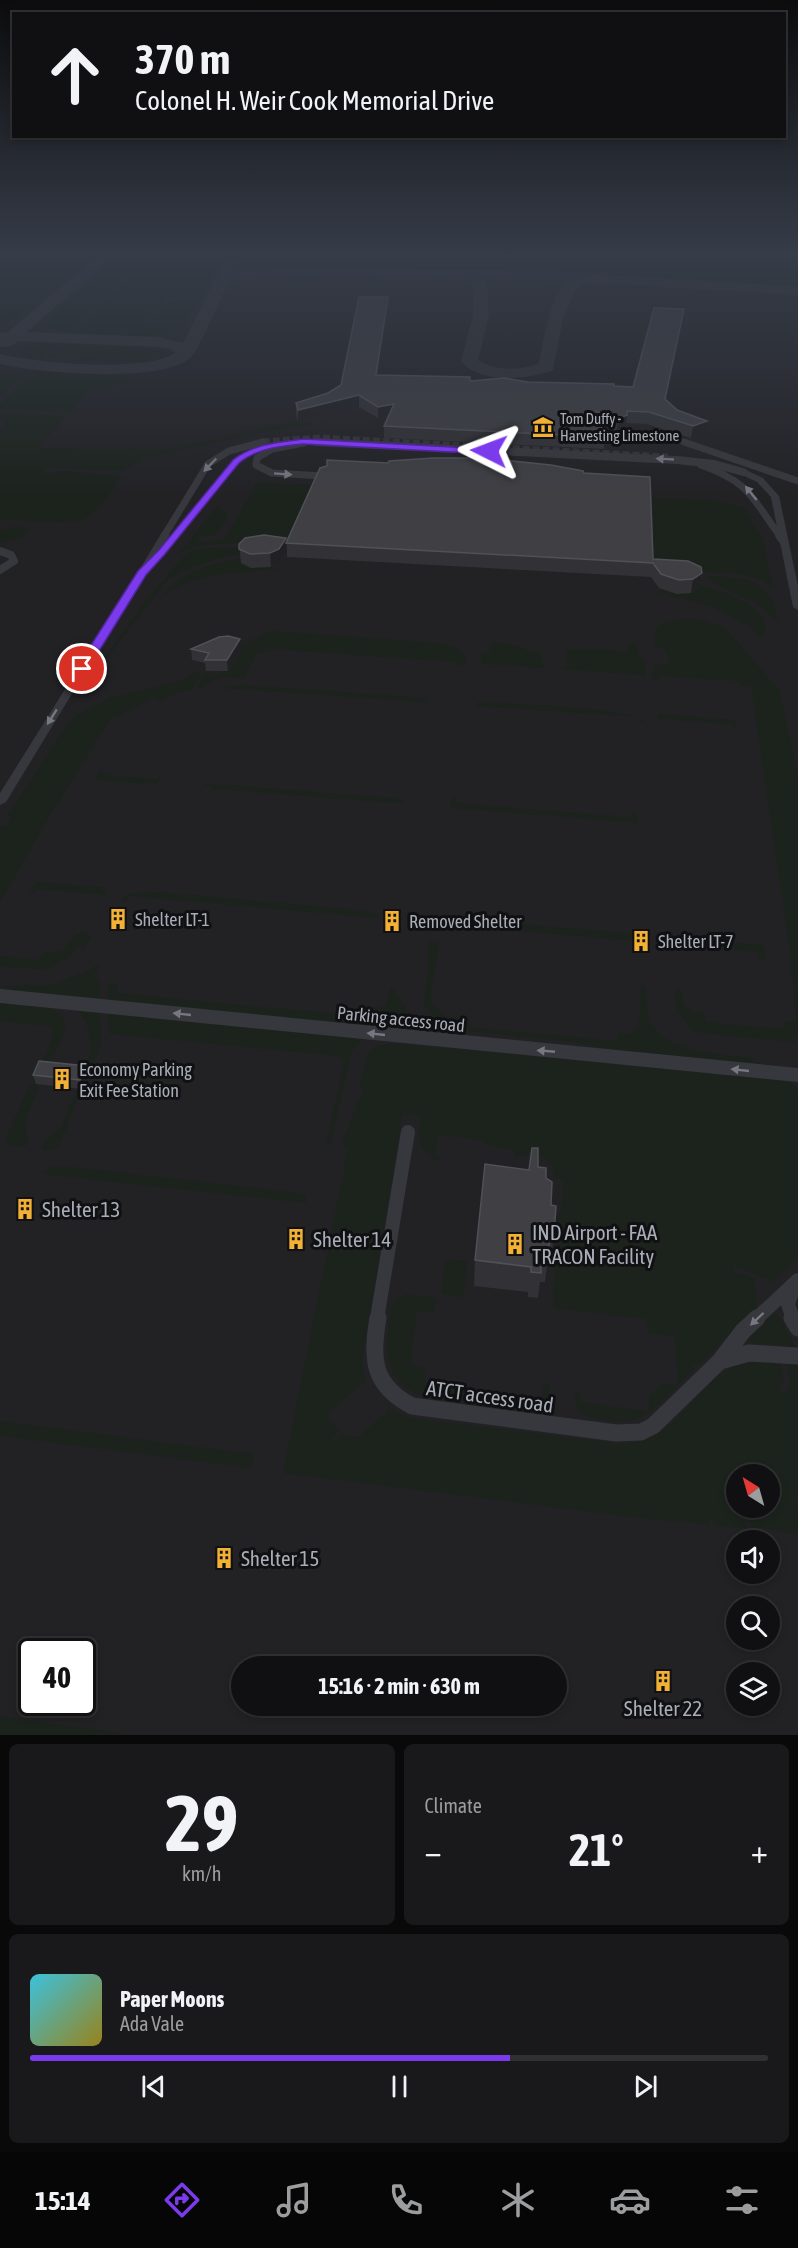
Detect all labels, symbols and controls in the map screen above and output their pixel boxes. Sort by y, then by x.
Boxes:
text: 370 m [135,35,230,83]
icon: ahead [36,36,114,114]
text: Colonel H. Weir Cook Memorial Drive [135,85,494,116]
place label: Tom Duffy - Harvesting Limestone [560,410,679,444]
museum icon: Tom Duffy - Harvesting Limestone [531,415,555,439]
position arrow [457,419,521,483]
one-way arrow [655,454,674,463]
one-way arrow [203,457,217,472]
one-way arrow [274,469,293,479]
one-way arrow [745,485,758,501]
pin [56,643,107,694]
icon: arrive [65,652,98,685]
one-way arrow [47,709,58,725]
building icon: Shelter LT-1 [106,907,130,931]
place label: Shelter LT-1 [135,909,210,930]
building icon: Removed Shelter [380,909,404,933]
place label: Removed Shelter [409,911,522,932]
building icon: Shelter LT-7 [629,929,653,953]
place label: Shelter LT-7 [658,931,734,952]
street label: Parking access road [336,1002,466,1036]
one-way arrow [172,1009,191,1019]
one-way arrow [366,1029,385,1039]
one-way arrow [536,1046,555,1056]
place label: Economy Parking Exit Fee Station [79,1059,192,1101]
one-way arrow [730,1065,749,1075]
building icon: Economy Parking Exit Fee Station [50,1067,74,1091]
building icon: Shelter 13 [13,1197,37,1221]
place label: Shelter 13 [42,1197,120,1221]
place label: IND Airport - FAA TRACON Facility [532,1220,658,1268]
building icon: Shelter 14 [284,1227,308,1251]
place label: Shelter 14 [313,1227,391,1251]
building icon: IND Airport - FAA TRACON Facility [503,1232,527,1256]
one-way arrow [750,1312,765,1325]
street label: ATCT access road [425,1375,555,1417]
north arrow [726,1464,780,1518]
map controls [726,1464,780,1716]
button: sound [726,1530,780,1584]
building icon: Shelter 15 [212,1546,236,1570]
place label: Shelter 15 [241,1546,319,1570]
button: search [726,1596,780,1650]
speed limit sign: 40 [18,1638,96,1716]
button: layers [726,1662,780,1716]
building icon: Shelter 22 [651,1669,675,1693]
text: 15:16 · 2 min · 630 m [318,1673,480,1699]
place label: Shelter 22 [624,1696,702,1720]
text: 29 [165,1778,238,1868]
text: Climate [425,1794,482,1817]
text: 21° [569,1824,624,1876]
text: − [425,1832,442,1870]
text: + [751,1832,768,1870]
text: km/h [182,1862,222,1885]
text: Paper Moons [120,1986,224,2012]
text: Ada Vale [120,2012,184,2035]
icon: previous [137,2070,170,2103]
icon: pause [383,2070,416,2103]
icon: next [629,2070,662,2103]
icon: directions [161,2179,203,2221]
icon: music [273,2179,315,2221]
icon: phone [385,2179,427,2221]
icon: climate [497,2179,539,2221]
icon: car [609,2179,651,2221]
icon: filters [721,2179,763,2221]
text: 15:14 [35,2185,91,2216]

